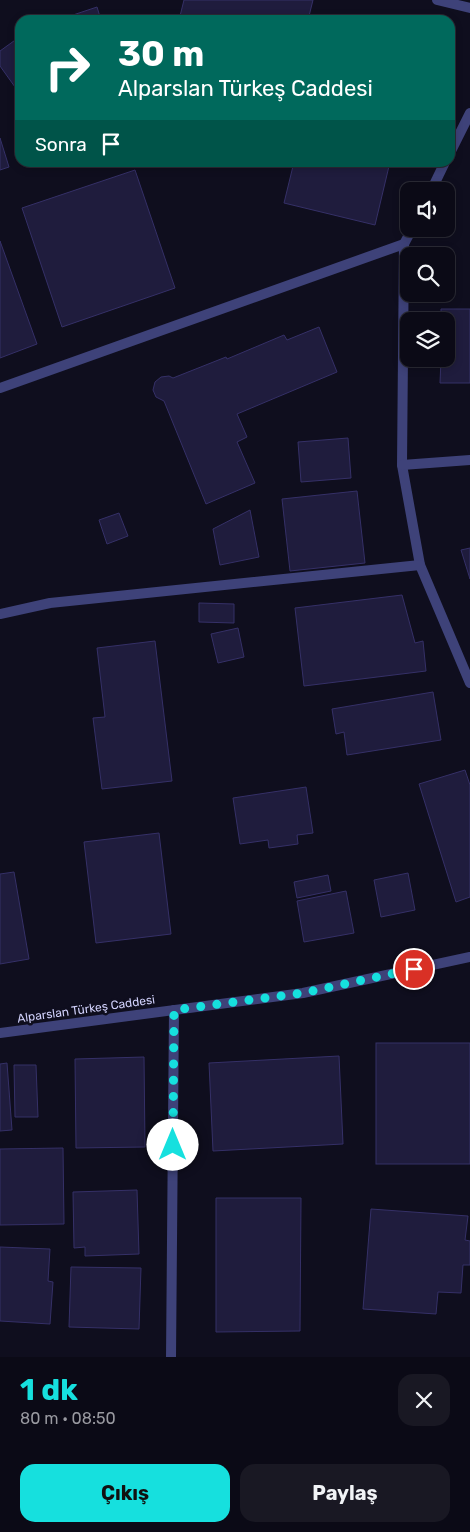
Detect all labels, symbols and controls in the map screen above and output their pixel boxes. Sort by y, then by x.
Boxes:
text: 30 m [118,33,204,75]
icon: right [35,35,100,100]
text: Alparslan Türkeş Caddesi [118,75,373,102]
icon: arrive [97,130,125,158]
text: Sonra [35,133,87,156]
map controls [400,182,455,367]
button: sound [400,182,455,237]
button: search [400,247,455,302]
button: layers [400,312,455,367]
pin [393,948,435,990]
icon: arrive [400,955,428,983]
street label: Alparslan Türkeş Caddesi [16,992,156,1026]
position arrow [146,1118,198,1170]
text: 1 dk [20,1372,78,1408]
button: close [398,1374,450,1426]
text: 80 m · 08:50 [20,1409,116,1428]
button: Çıkış [20,1464,230,1522]
button: Paylaş [240,1464,450,1522]

